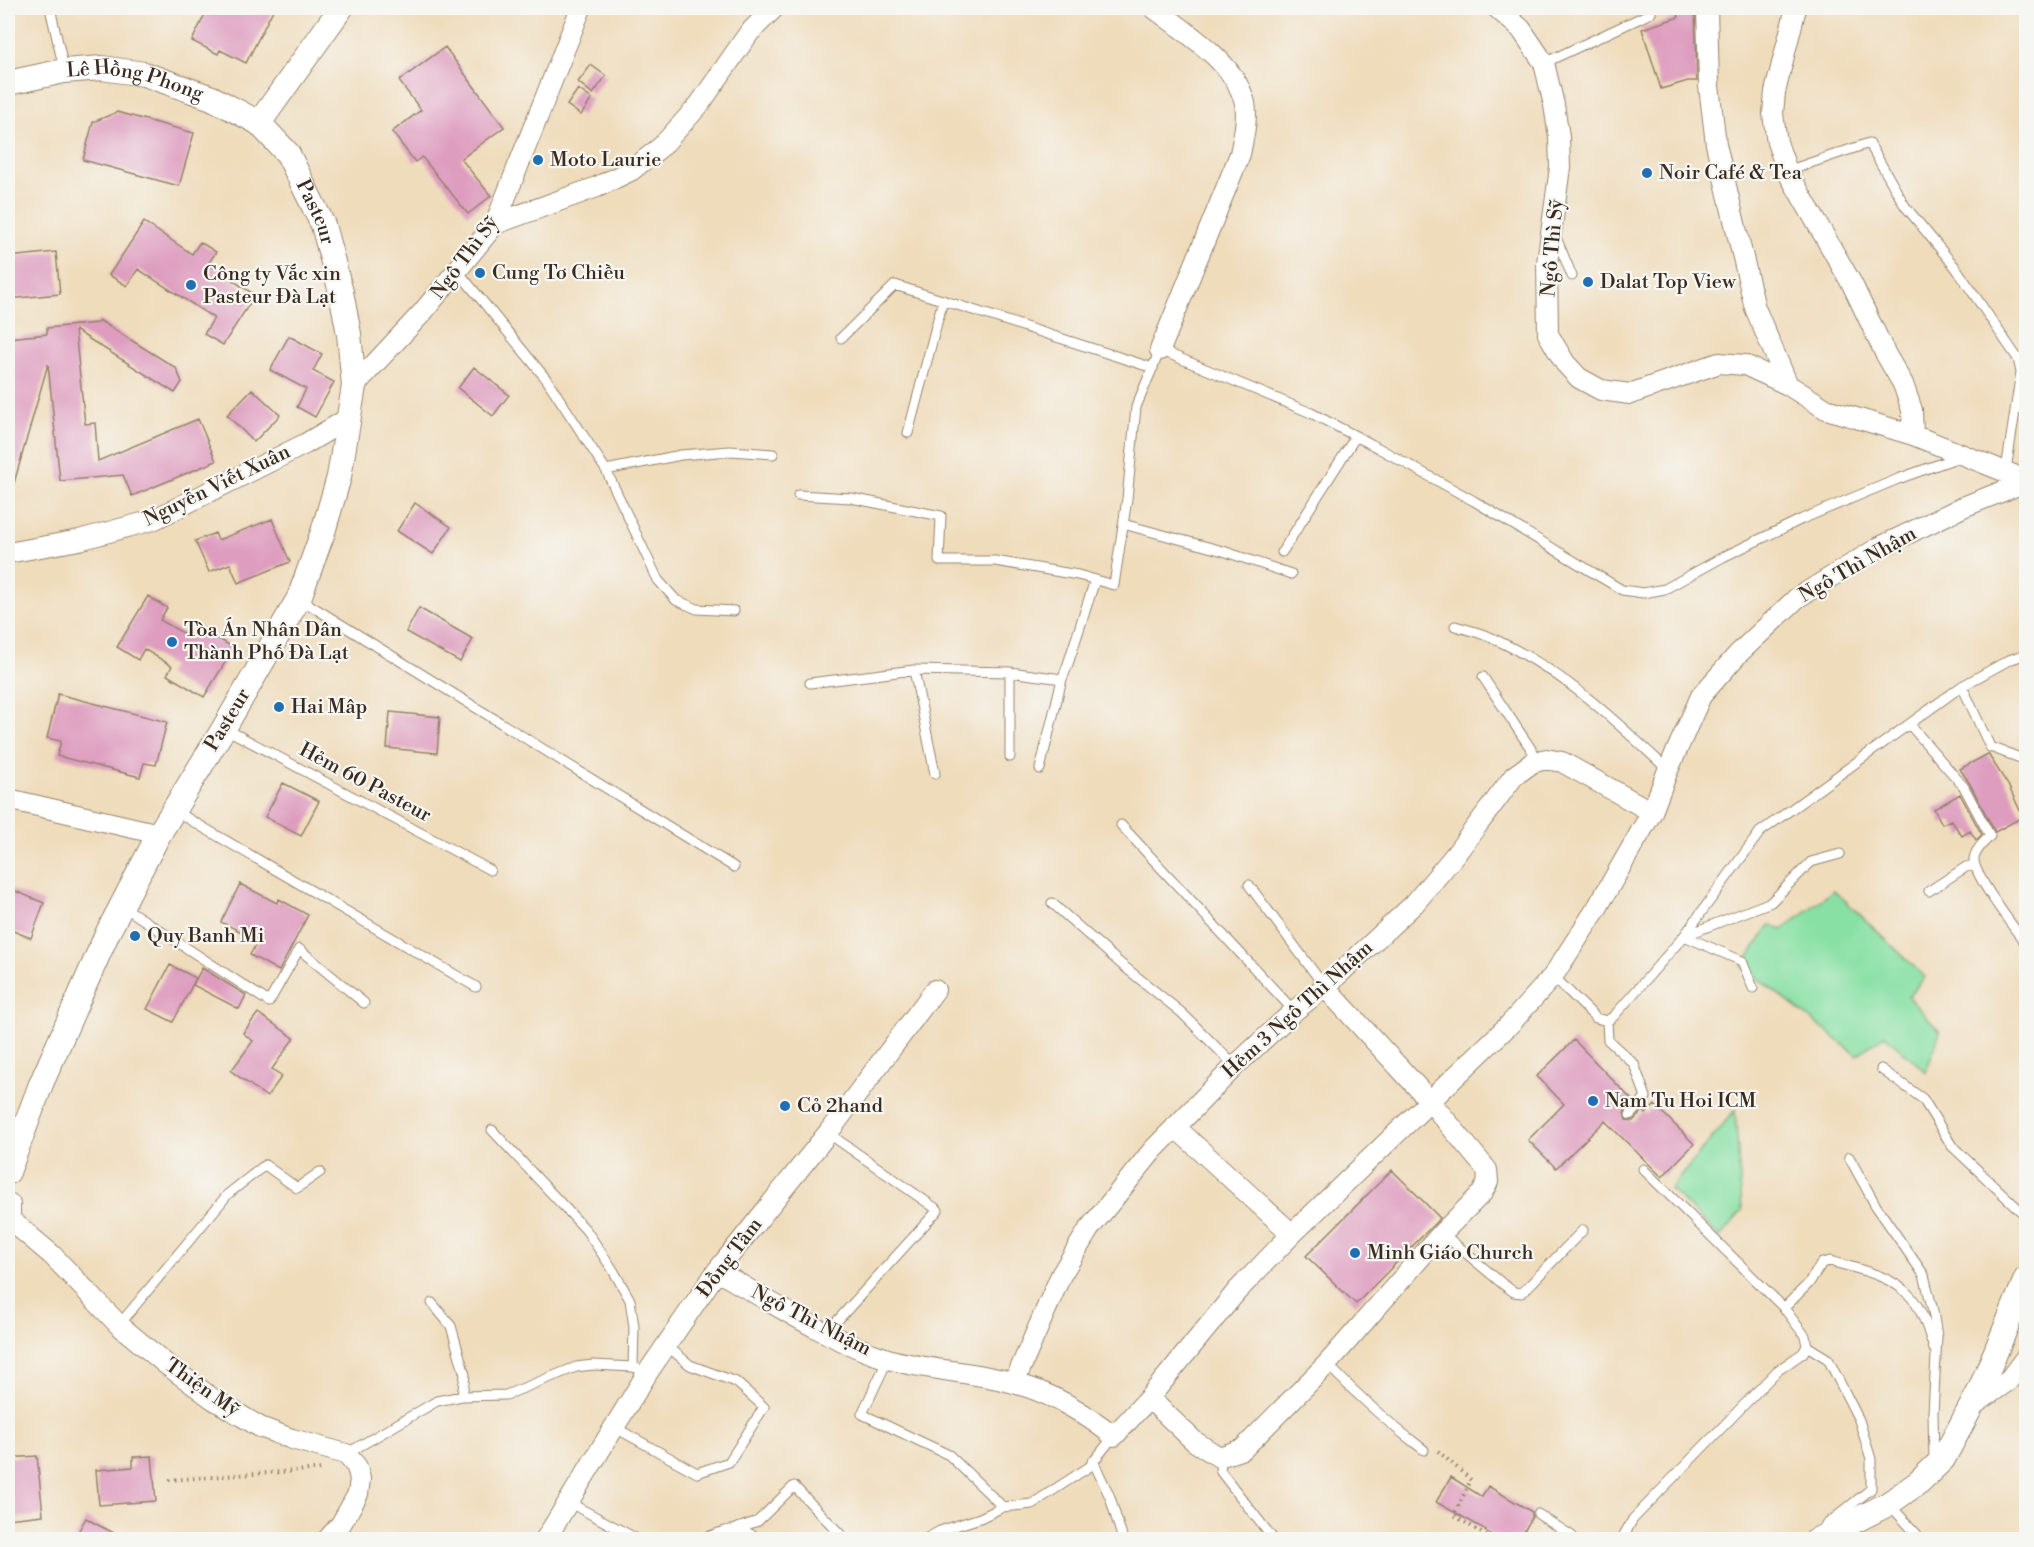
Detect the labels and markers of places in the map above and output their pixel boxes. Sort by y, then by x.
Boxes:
place label: Moto Laurie [550,148,661,173]
marker: Moto Laurie [531,153,545,167]
place label: Noir Café & Tea [1659,161,1803,186]
marker: Noir Café & Tea [1640,166,1654,180]
place label: Cung Tơ Chiều [492,261,626,286]
place label: Công ty Vắc xin Pasteur Đà Lạt [203,262,341,310]
marker: Cung Tơ Chiều [473,266,487,280]
place label: Dalat Top View [1600,270,1737,295]
marker: Dalat Top View [1581,275,1595,289]
marker: Công ty Vắc xin Pasteur Đà Lạt [184,278,198,292]
place label: Tòa Án Nhân Dân Thành Phố Đà Lạt [184,617,349,666]
marker: Tòa Án Nhân Dân Thành Phố Đà Lạt [165,635,179,649]
place label: Hai Mâp [291,695,367,720]
marker: Hai Mâp [272,700,286,714]
place label: Quy Banh Mi [147,924,265,949]
marker: Quy Banh Mi [128,929,142,943]
place label: Nam Tu Hoi ICM [1605,1089,1757,1114]
place label: Cỏ 2hand [797,1094,883,1119]
marker: Nam Tu Hoi ICM [1586,1094,1600,1108]
marker: Cỏ 2hand [778,1099,792,1113]
place label: Minh Giáo Church [1367,1241,1533,1266]
marker: Minh Giáo Church [1348,1246,1362,1260]

